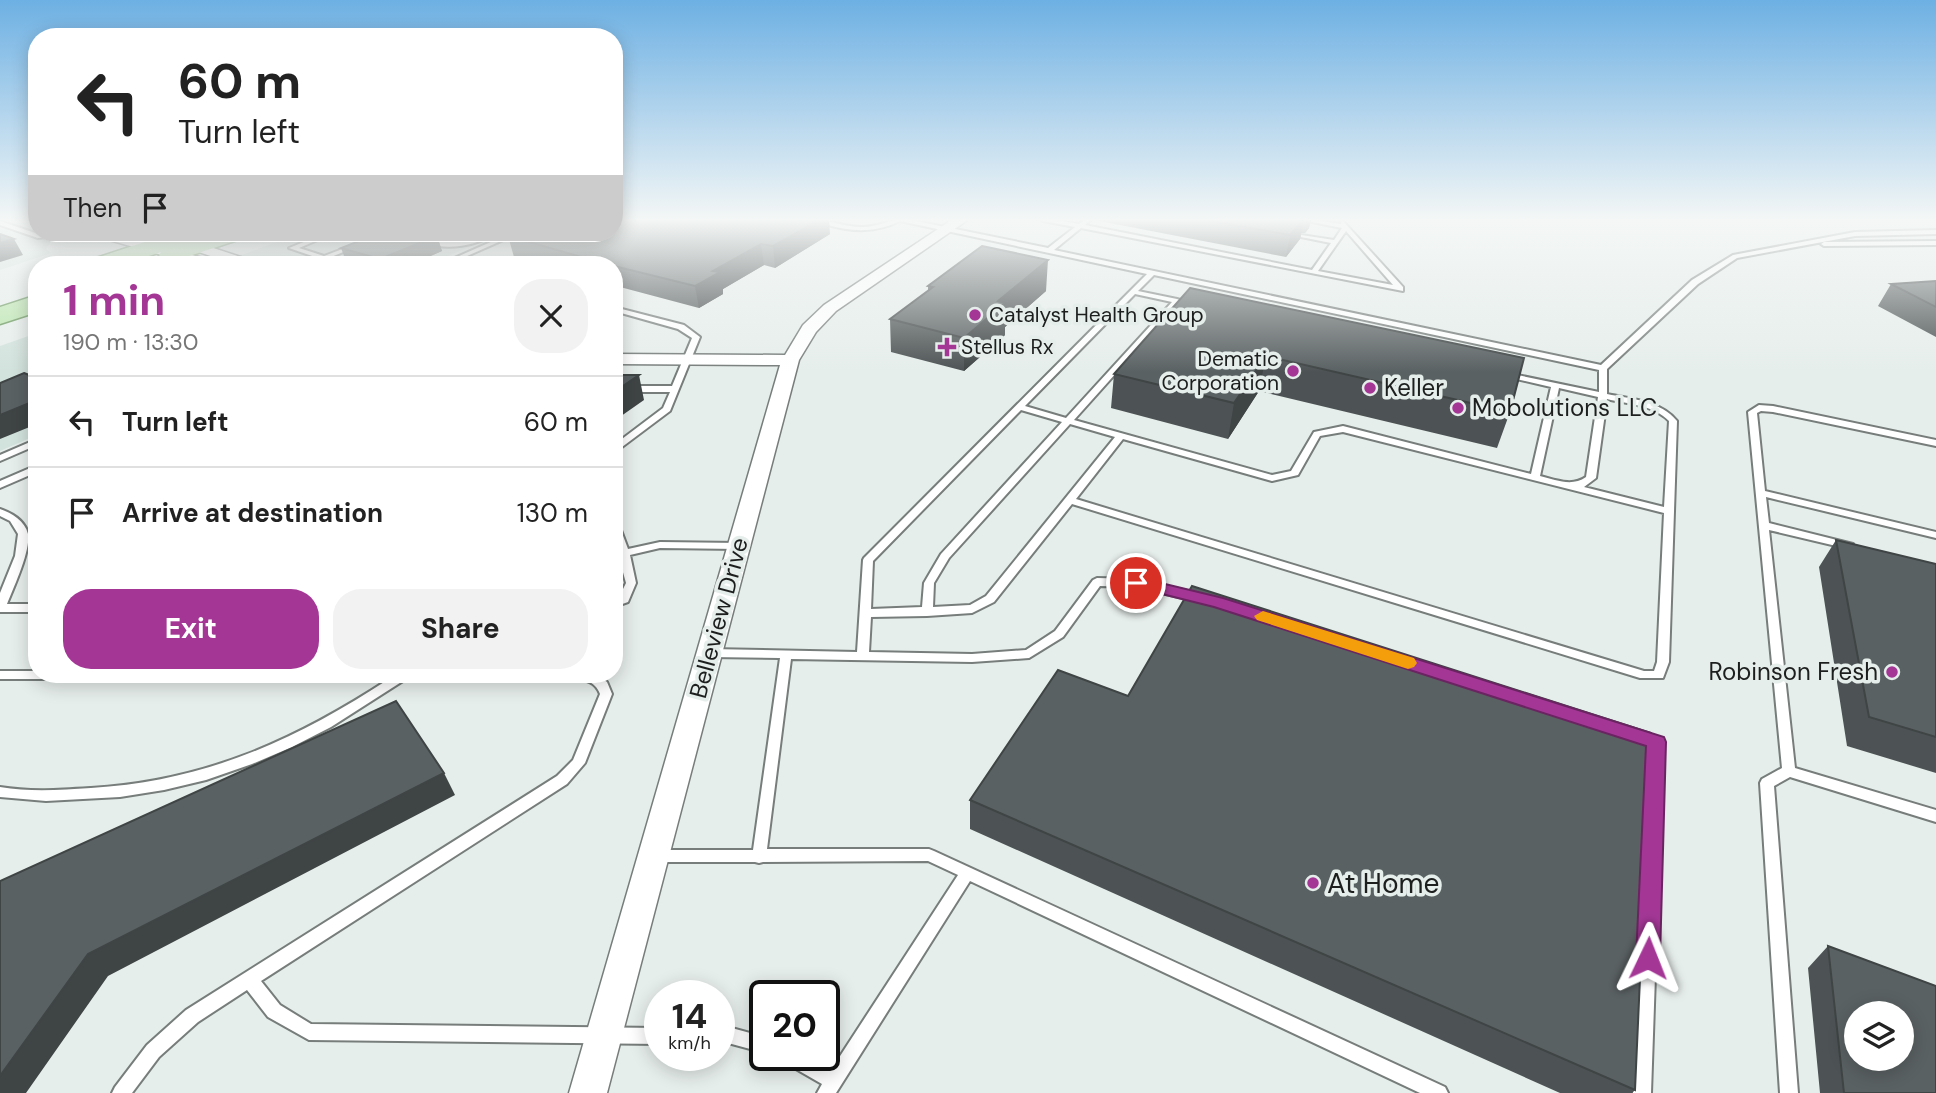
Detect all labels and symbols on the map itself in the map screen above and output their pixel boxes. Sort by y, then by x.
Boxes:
place label: Catalyst Health Group [989,301,1204,329]
marker: Catalyst Health Group [967,307,983,323]
place label: Stellus Rx [961,333,1053,361]
marker: Stellus Rx [939,339,955,355]
place label: Dematic Corporation [1161,345,1279,397]
marker: Dematic Corporation [1285,363,1301,379]
place label: Keller [1384,372,1444,403]
marker: Keller [1362,380,1378,396]
place label: Mobolutions LLC [1472,392,1657,423]
marker: Mobolutions LLC [1450,400,1466,416]
street label: Belleview Drive [682,534,755,702]
pin [1106,553,1166,613]
place label: Robinson Fresh [1708,656,1878,687]
marker: Robinson Fresh [1884,664,1900,680]
place label: At Home [1327,865,1439,902]
marker: At Home [1305,875,1321,891]
position arrow [1611,921,1685,995]
speed limit sign: 20 [749,980,840,1071]

